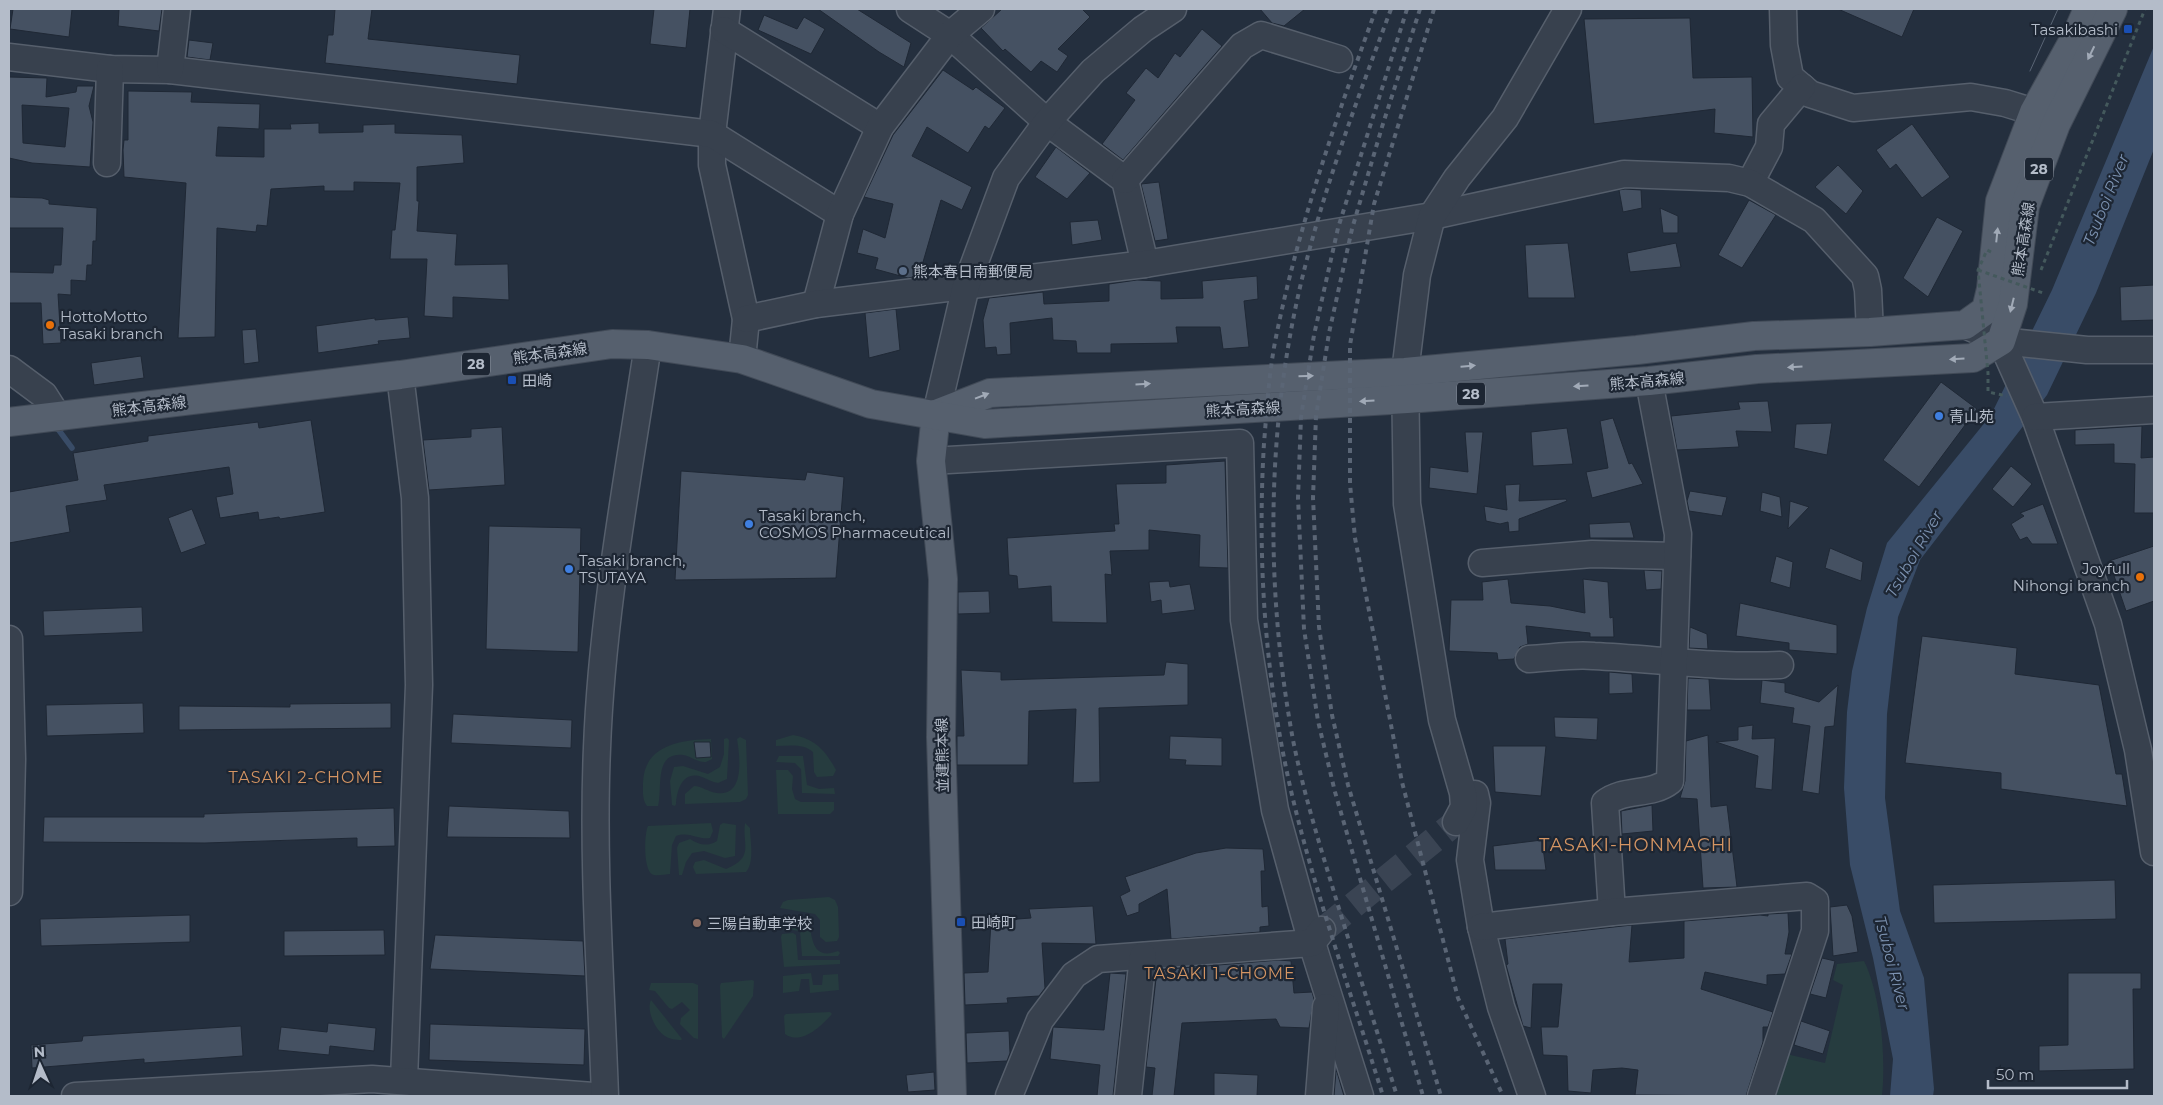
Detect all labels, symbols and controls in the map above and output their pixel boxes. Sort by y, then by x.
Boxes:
place label: Tasakibashi [2031,20,2118,39]
marker: Tasakibashi [2122,23,2134,35]
one-way arrow [2087,45,2096,60]
water label: Tsuboi River [2079,151,2133,248]
road number: 28 [2025,157,2053,180]
street label: 熊本高森線 [2008,200,2038,278]
one-way arrow [1993,227,2001,243]
place label: 熊本春日南郵便局 [913,262,1033,281]
marker: 熊本春日南郵便局 [897,265,909,277]
one-way arrow [2008,298,2016,313]
place label: HottoMotto Tasaki branch [60,307,163,343]
marker: HottoMotto Tasaki branch [44,319,56,331]
street label: 熊本高森線 [512,338,588,368]
road number: 28 [462,352,490,376]
one-way arrow [1949,356,1965,364]
one-way arrow [1460,361,1476,369]
one-way arrow [1787,364,1803,372]
street label: 熊本高森線 [1609,368,1685,394]
place label: 田崎 [522,371,552,390]
one-way arrow [1298,371,1314,379]
marker: 田崎 [506,374,518,386]
one-way arrow [1136,380,1152,388]
road number: 28 [1457,382,1485,406]
one-way arrow [1573,383,1589,391]
street label: 熊本高森線 [111,392,187,420]
one-way arrow [974,392,989,399]
street label: 熊本高森線 [1205,398,1281,420]
one-way arrow [1358,398,1374,406]
place label: 青山苑 [1949,407,1994,426]
marker: 青山苑 [1933,410,1945,422]
place label: Tasaki branch, COSMOS Pharmaceutical [759,506,950,542]
water label: Tsuboi River [1882,507,1947,601]
marker: Tasaki branch, COSMOS Pharmaceutical [743,518,755,530]
place label: Tasaki branch, TSUTAYA [579,551,685,587]
place label: Joyfull Nihongi branch [2013,559,2130,595]
marker: Tasaki branch, TSUTAYA [563,563,575,575]
marker: Joyfull Nihongi branch [2134,571,2146,583]
street label: 並建熊本線 [932,717,952,793]
district label: TASAKI 2-CHOME [229,768,383,787]
district label: TASAKI-HONMACHI [1539,834,1733,856]
place label: 田崎町 [971,913,1016,932]
place label: 三陽自動車学校 [707,914,812,933]
water label: Tsuboi River [1870,914,1914,1013]
marker: 田崎町 [955,916,967,928]
marker: 三陽自動車学校 [691,917,703,929]
district label: TASAKI 1-CHOME [1144,964,1296,983]
north arrow [15,1040,65,1090]
text: N [33,1043,45,1061]
scale bar [1988,1058,2127,1090]
text: 50 m [1996,1065,2034,1084]

